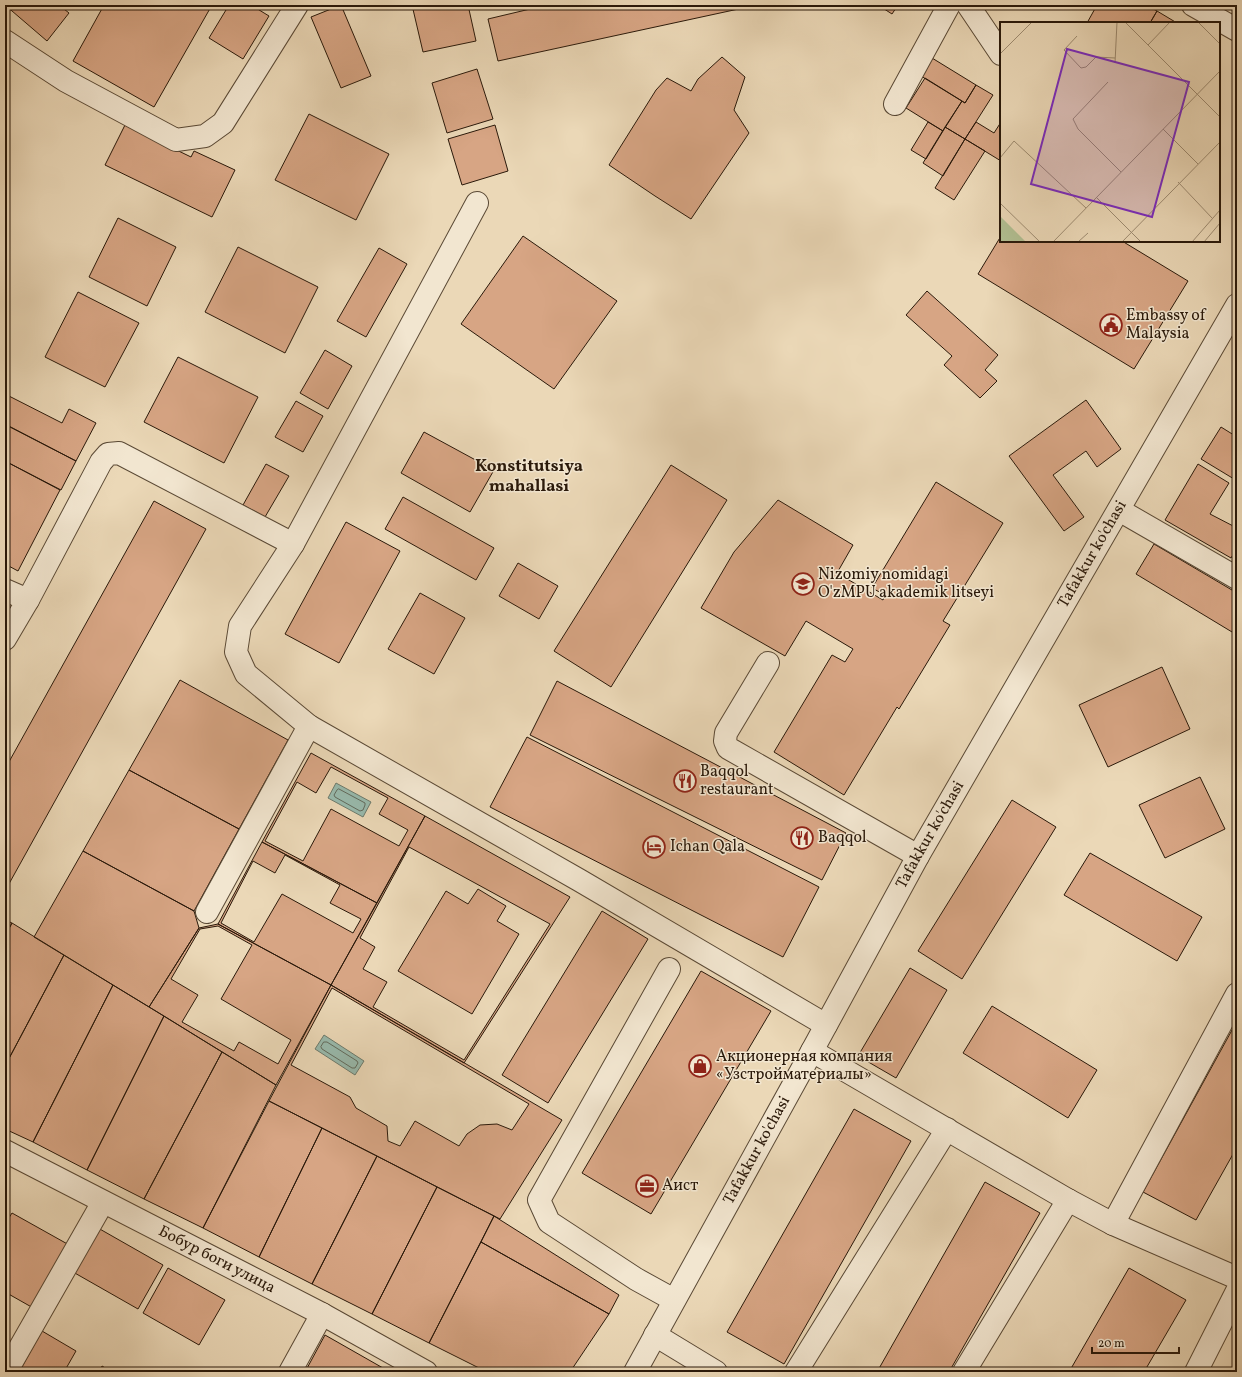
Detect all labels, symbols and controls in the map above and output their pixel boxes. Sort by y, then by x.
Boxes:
inset map [1000,22,1220,242]
place label: Embassy of Malaysia [1126,305,1207,345]
public building icon: Embassy of Malaysia [1098,312,1124,338]
district label: Konstitutsiya mahallasi [475,455,583,498]
street label: Tafakkur ko'chasi [1053,496,1133,612]
place label: Nizomiy nomidagi O'zMPU akademik litseyi [818,564,994,604]
school or university icon: Nizomiy nomidagi O'zMPU akademik litseyi [790,571,816,597]
place label: Baqqol restaurant [700,761,774,801]
restaurant icon: Baqqol restaurant [672,768,698,794]
street label: Tafakkur ko'chasi [891,777,970,893]
restaurant icon: Baqqol [789,825,815,851]
place label: Baqqol [818,827,867,849]
hotel icon: Ichan Qala [641,834,667,860]
place label: Ichan Qala [670,836,745,858]
place label: Акционерная компания «Узстройматериалы» [716,1046,892,1086]
shop icon: Акционерная компания «Узстройматериалы» [687,1053,713,1079]
street label: Tafakkur ko'chasi [718,1092,796,1209]
office icon: Аист [634,1173,660,1199]
place label: Аист [662,1175,698,1197]
street label: Бобур боги улица [154,1221,279,1299]
scale bar [1092,1329,1179,1355]
text: 20 m [1098,1336,1125,1352]

